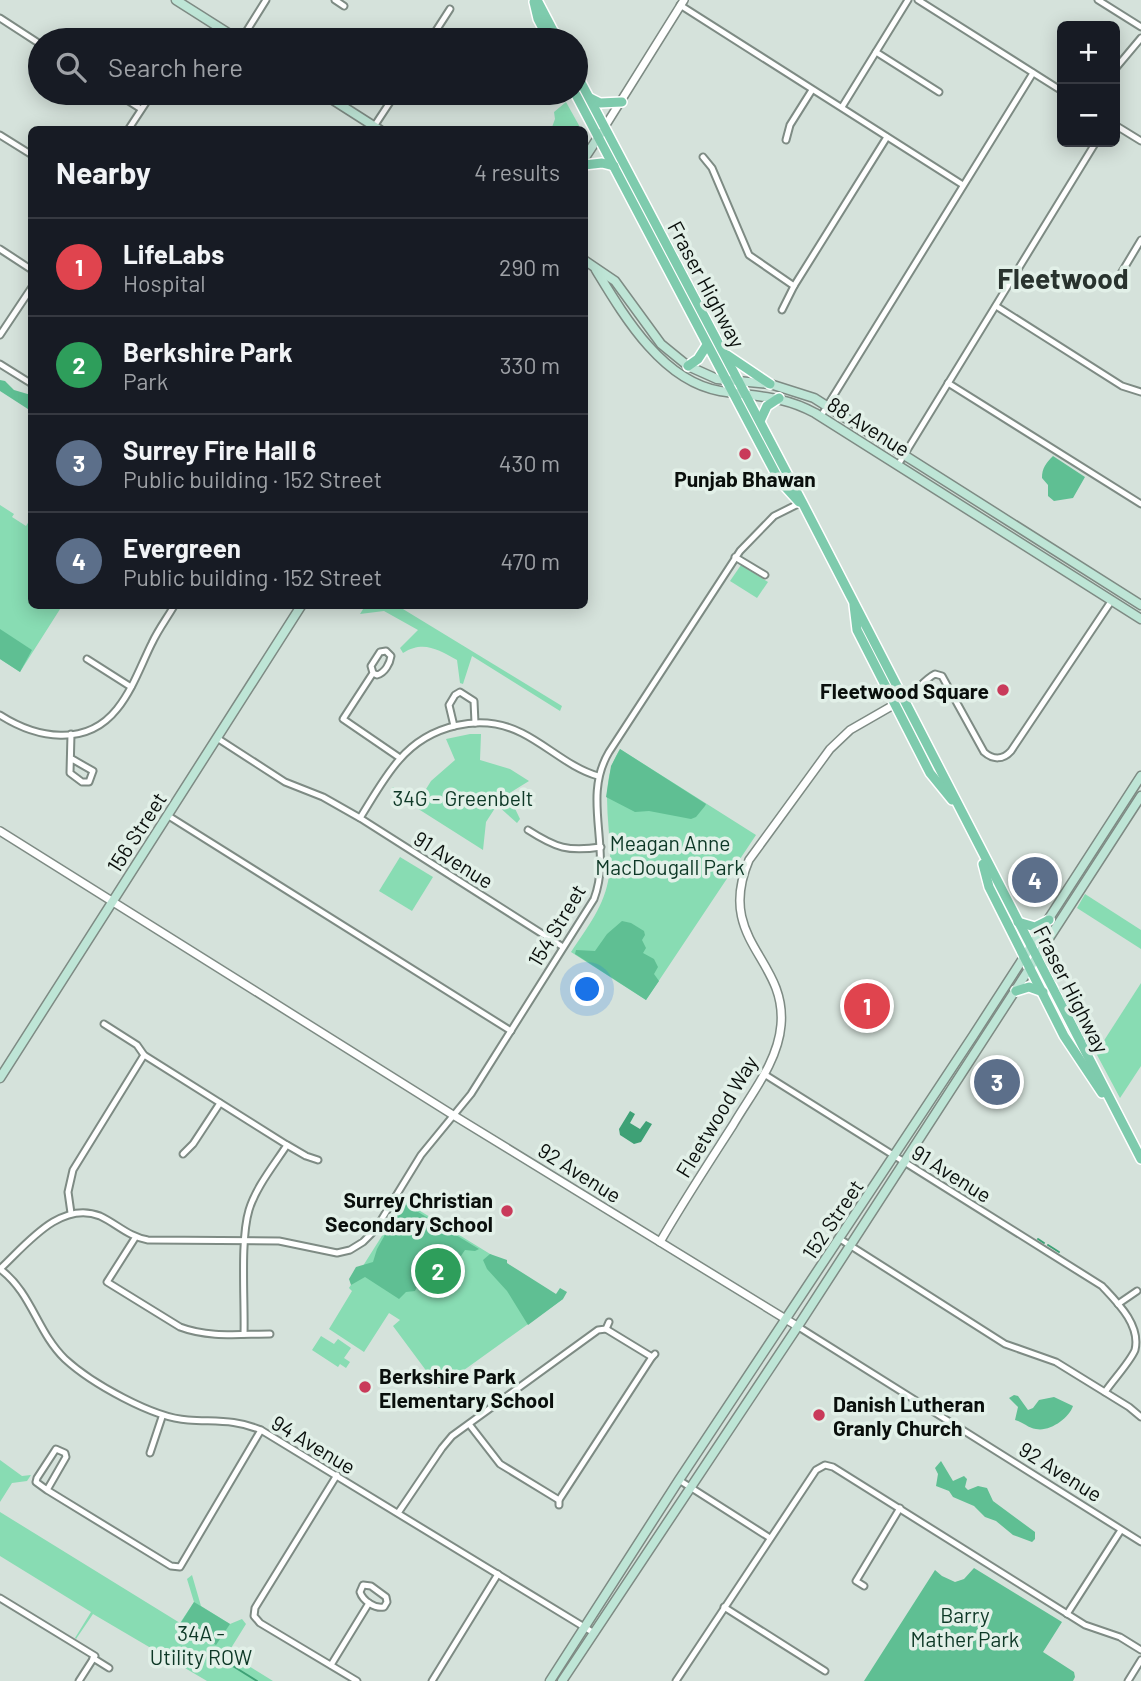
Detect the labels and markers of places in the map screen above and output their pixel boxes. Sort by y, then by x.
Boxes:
marker: Punjab Bhawan [737,446,753,462]
place label: Punjab Bhawan [674,466,816,491]
place label: Fleetwood Square [820,678,989,703]
marker: Fleetwood Square [995,682,1011,698]
pin: 4 [1012,854,1058,906]
pin: 1 [844,980,890,1032]
pin: 3 [974,1056,1020,1108]
place label: Surrey Christian Secondary School [325,1187,493,1236]
marker: Surrey Christian Secondary School [499,1203,515,1219]
pin: 2 [415,1245,461,1297]
place label: Berkshire Park Elementary School [379,1363,554,1412]
marker: Berkshire Park Elementary School [357,1379,373,1395]
place label: Danish Lutheran Granly Church [833,1391,985,1440]
marker: Danish Lutheran Granly Church [811,1407,827,1423]

